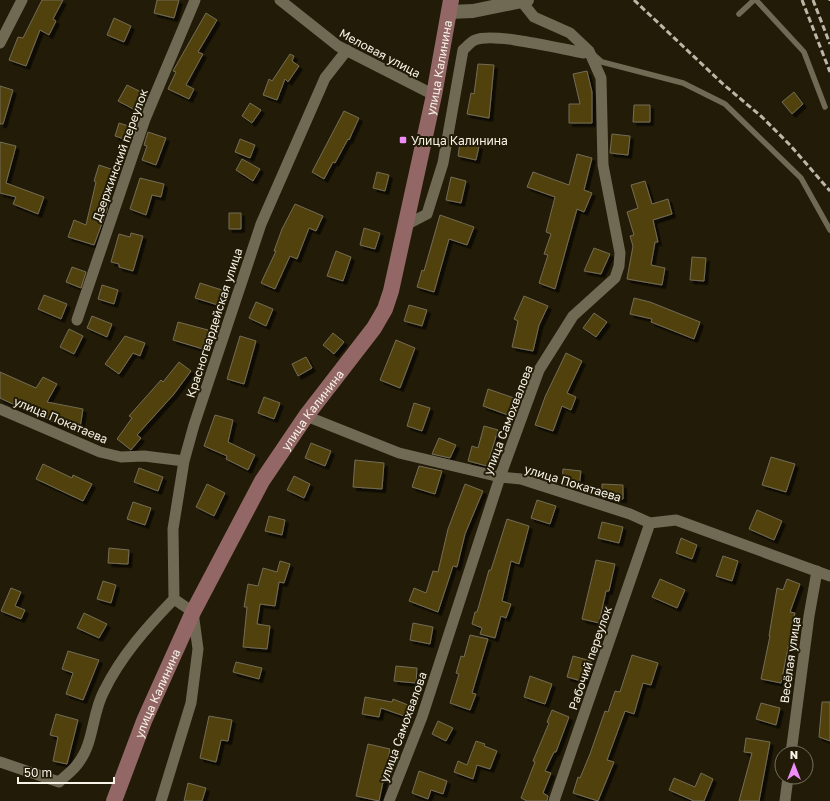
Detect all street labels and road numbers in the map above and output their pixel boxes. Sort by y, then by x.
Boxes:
street label: улица Калинина [422,19,455,117]
street label: Меловая улица [337,25,423,81]
street label: Дзержинский переулок [89,86,151,223]
street label: Красногвардейская улица [183,246,245,400]
street label: улица Самохвалова [480,363,536,477]
street label: улица Калинина [278,367,347,453]
street label: улица Покатаева [12,393,110,447]
street label: улица Покатаева [523,461,623,505]
street label: Рабочий переулок [565,604,615,712]
street label: Весёлая улица [777,616,803,704]
street label: улица Калинина [131,646,183,740]
street label: улица Самохвалова [376,670,430,784]

